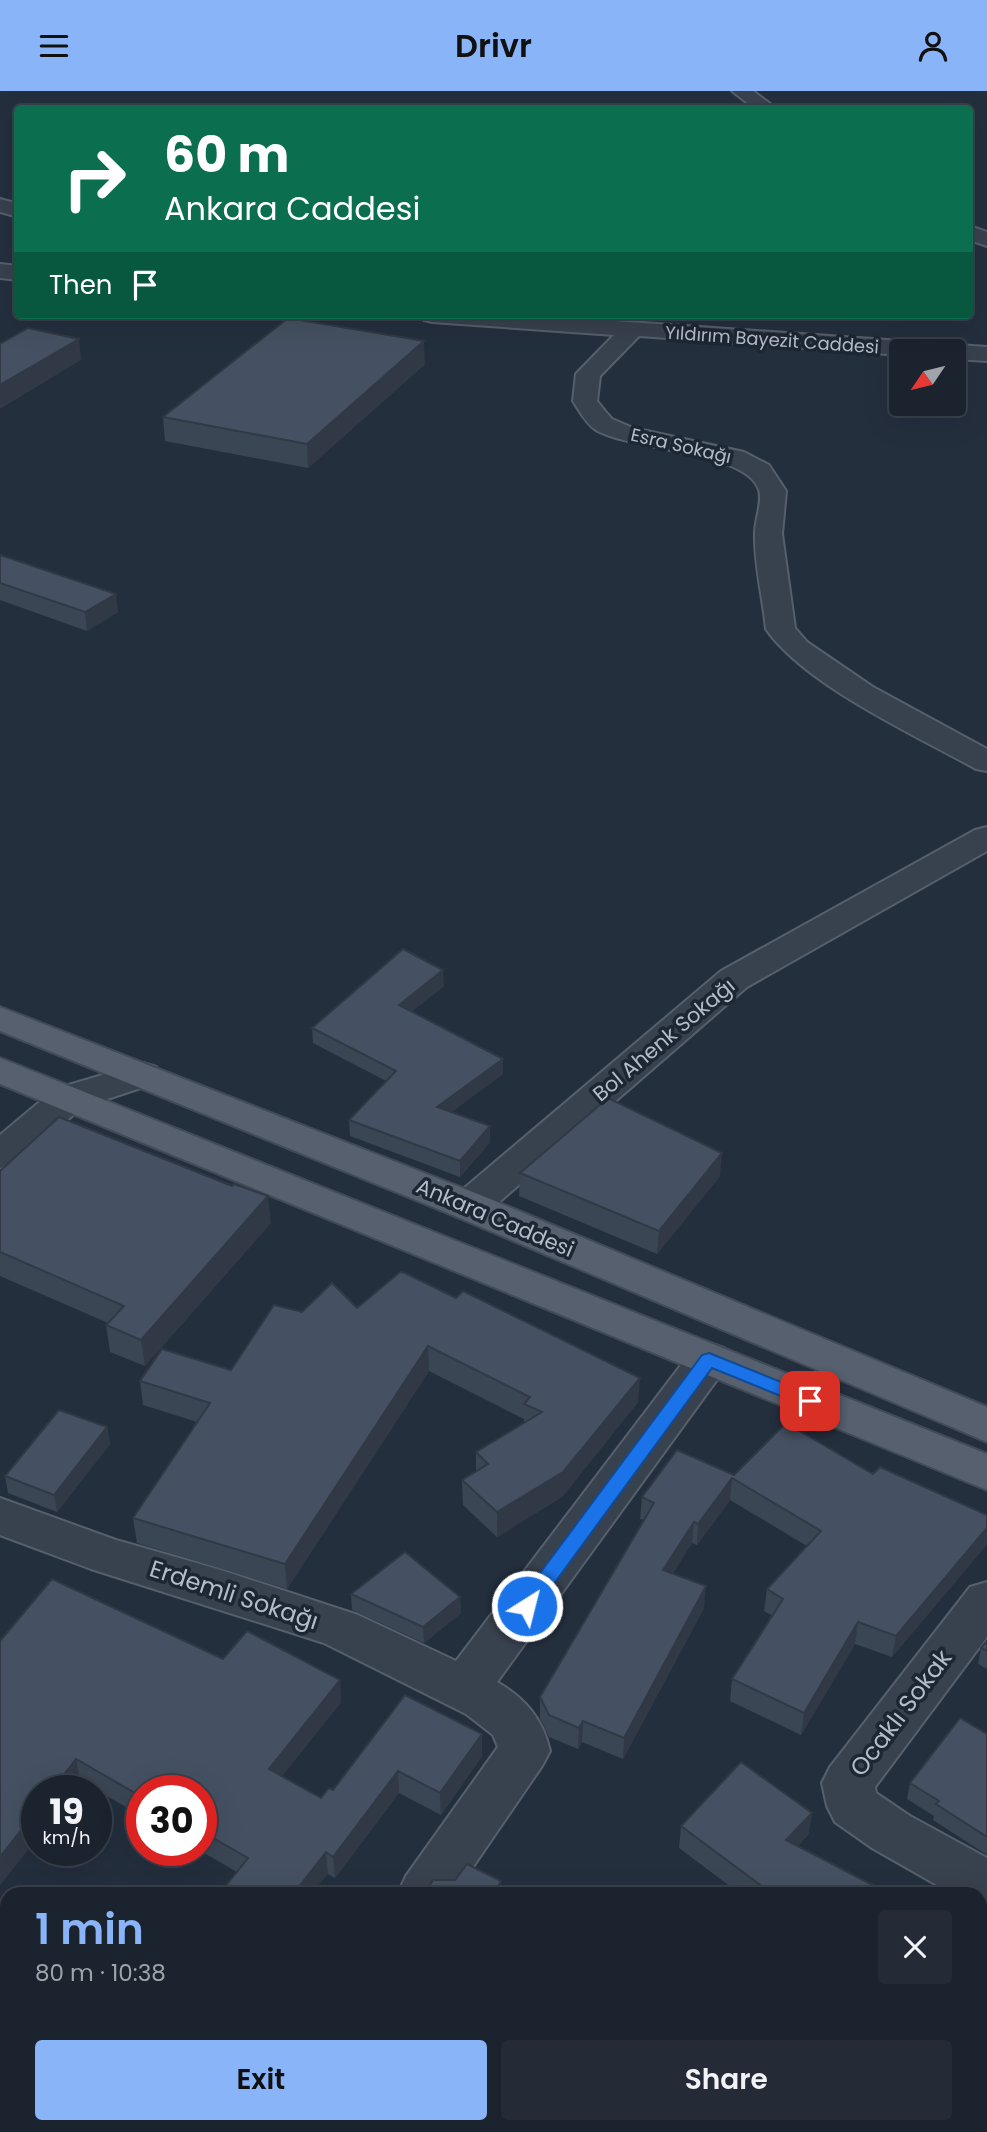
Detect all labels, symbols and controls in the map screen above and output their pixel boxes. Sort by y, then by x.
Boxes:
text: Drivr [455,23,532,68]
icon: menu [35,27,73,65]
icon: person [914,27,952,65]
text: 60 m [164,121,289,189]
icon: right [49,133,140,224]
text: Ankara Caddesi [164,186,420,231]
icon: arrive [126,266,164,304]
text: Then [49,267,112,303]
street label: Yıldırım Bayezit Caddesi [664,320,880,359]
north arrow [889,339,966,417]
map controls [889,339,966,416]
street label: Esra Sokağı [628,422,734,469]
street label: Bol Ahenk Sokağı [586,971,741,1108]
street label: Ankara Caddesi [412,1171,578,1264]
pin [780,1371,840,1431]
icon: arrive [791,1382,829,1420]
street label: Erdemli Sokağı [146,1552,323,1637]
position arrow [490,1569,564,1643]
street label: Ocaklı Sokak [842,1642,959,1783]
speed limit sign: 30 [126,1775,217,1866]
text: 19 [49,1787,84,1836]
text: km/h [43,1825,90,1850]
text: 1 min [35,1900,144,1959]
button: close [878,1910,952,1984]
text: 80 m · 10:38 [35,1957,166,1989]
button: Exit [35,2040,487,2120]
button: Share [501,2040,952,2120]

